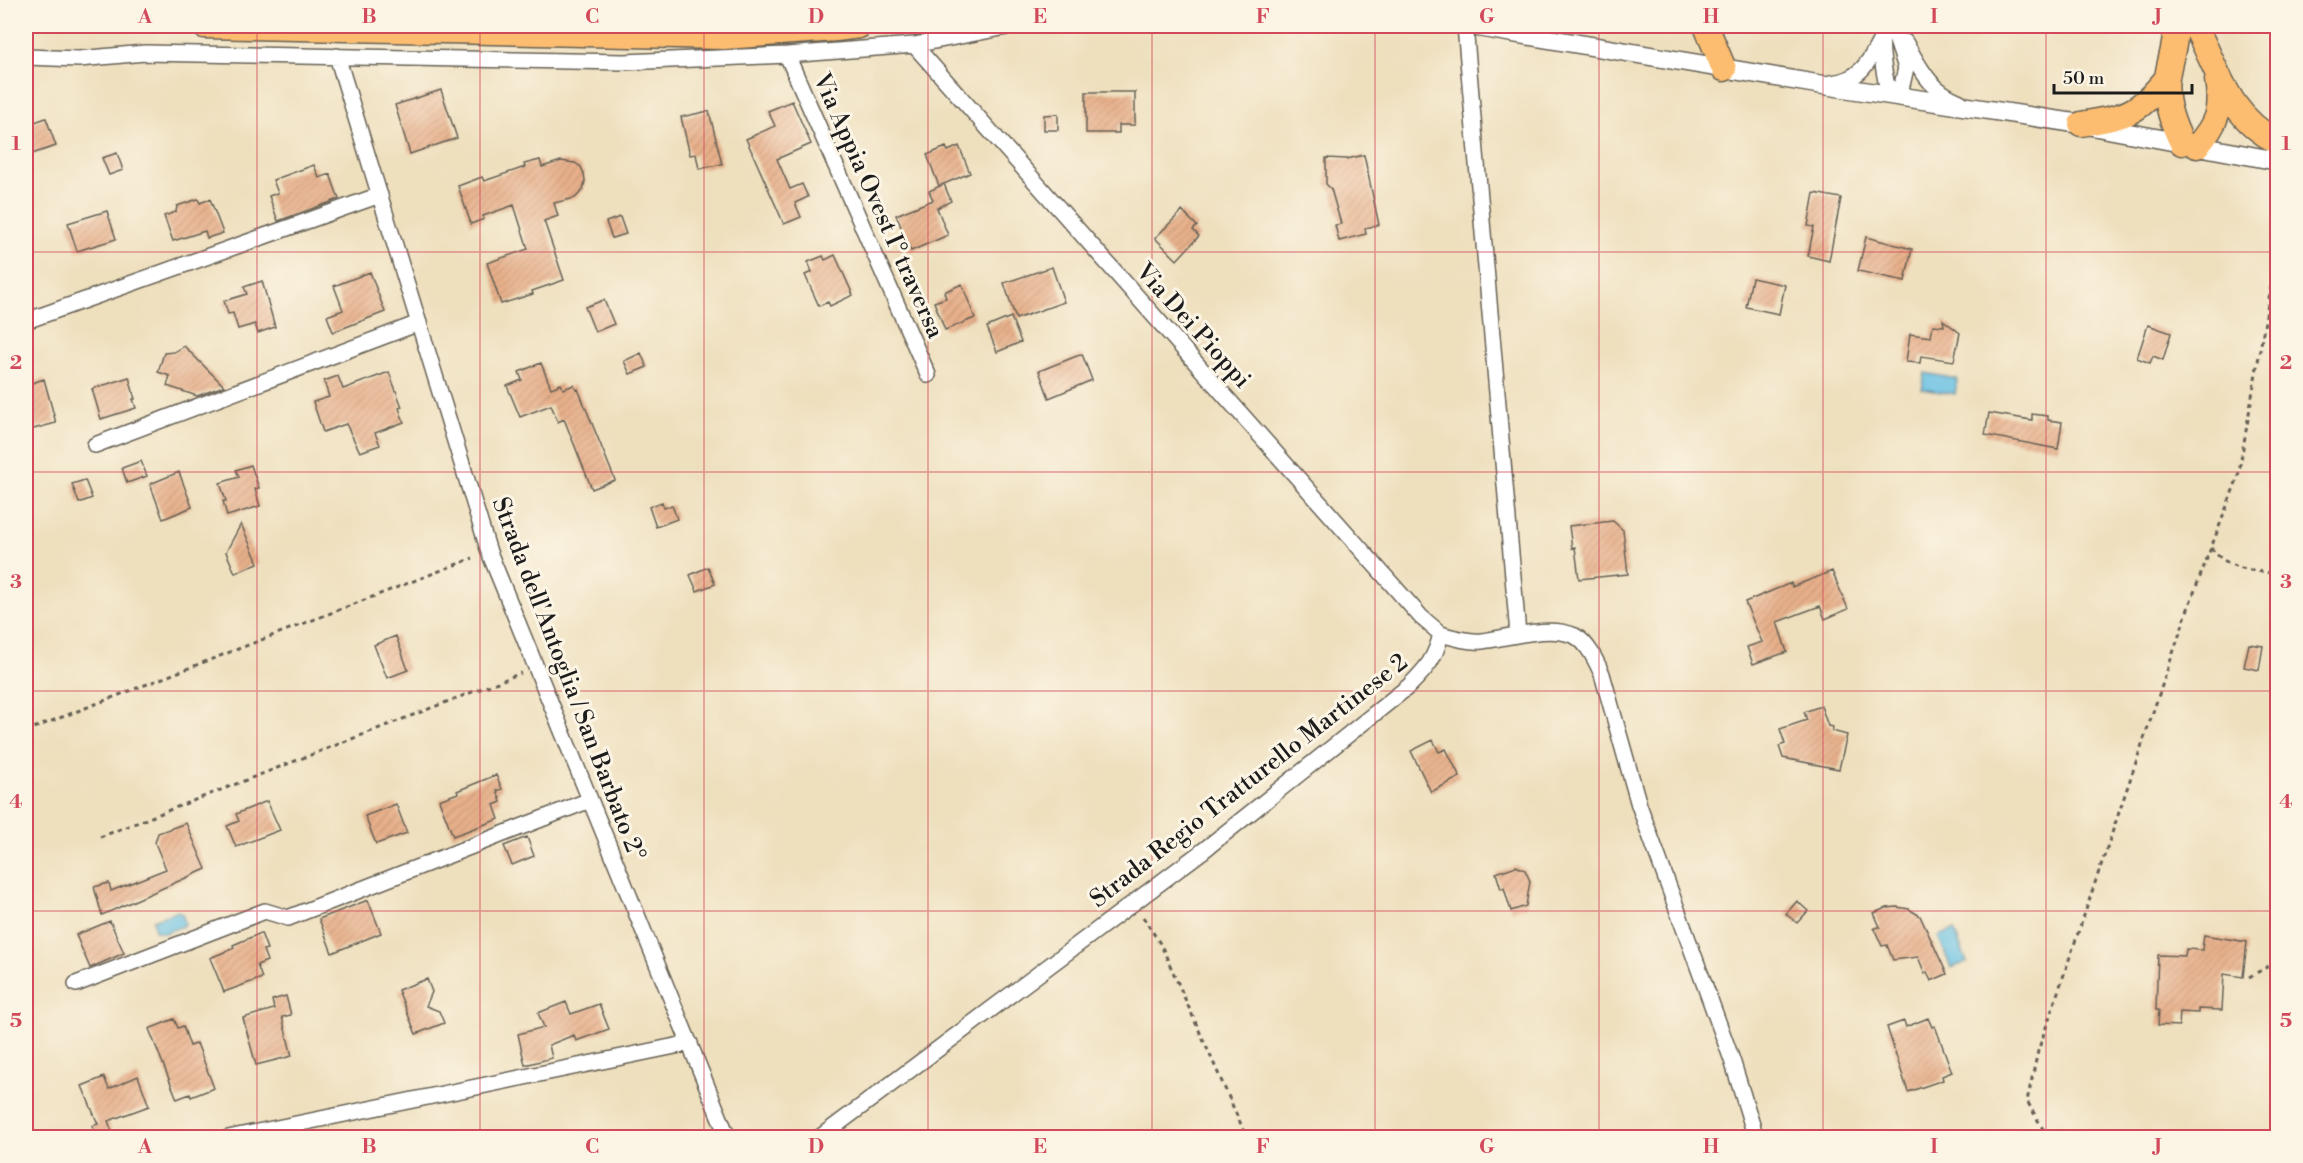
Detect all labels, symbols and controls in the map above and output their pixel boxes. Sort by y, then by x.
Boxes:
text: A [137,5,153,30]
text: B [361,5,377,30]
text: C [585,5,599,30]
text: D [808,5,824,30]
text: E [1033,5,1047,30]
text: F [1256,5,1270,30]
text: G [1479,5,1495,30]
text: H [1703,5,1720,30]
text: I [1930,5,1938,30]
text: J [2151,5,2162,30]
scale bar [2054,57,2192,95]
text: 50 m [2063,67,2105,90]
street label: Via Appia Ovest I° traversa [806,68,950,344]
text: 1 [11,132,21,157]
text: 1 [2281,132,2291,157]
street label: Via Dei Pioppi [1128,257,1257,395]
text: 2 [10,351,22,376]
text: 2 [2280,351,2292,376]
street label: Strada dell'Antoglia / San Barbato 2° [485,493,651,865]
text: 3 [10,570,22,595]
text: 3 [2280,570,2292,595]
street label: Strada Regio Tratturello Martinese 2 [1084,648,1414,914]
text: 4 [9,790,23,815]
text: 4 [2279,790,2293,815]
text: 5 [10,1009,22,1034]
text: 5 [2280,1009,2292,1034]
text: A [137,1135,153,1160]
text: B [361,1135,377,1160]
text: C [585,1135,599,1160]
text: D [808,1135,824,1160]
text: E [1033,1135,1047,1160]
text: F [1256,1135,1270,1160]
text: G [1479,1135,1495,1160]
text: H [1703,1135,1720,1160]
text: I [1930,1135,1938,1160]
text: J [2151,1135,2162,1160]

